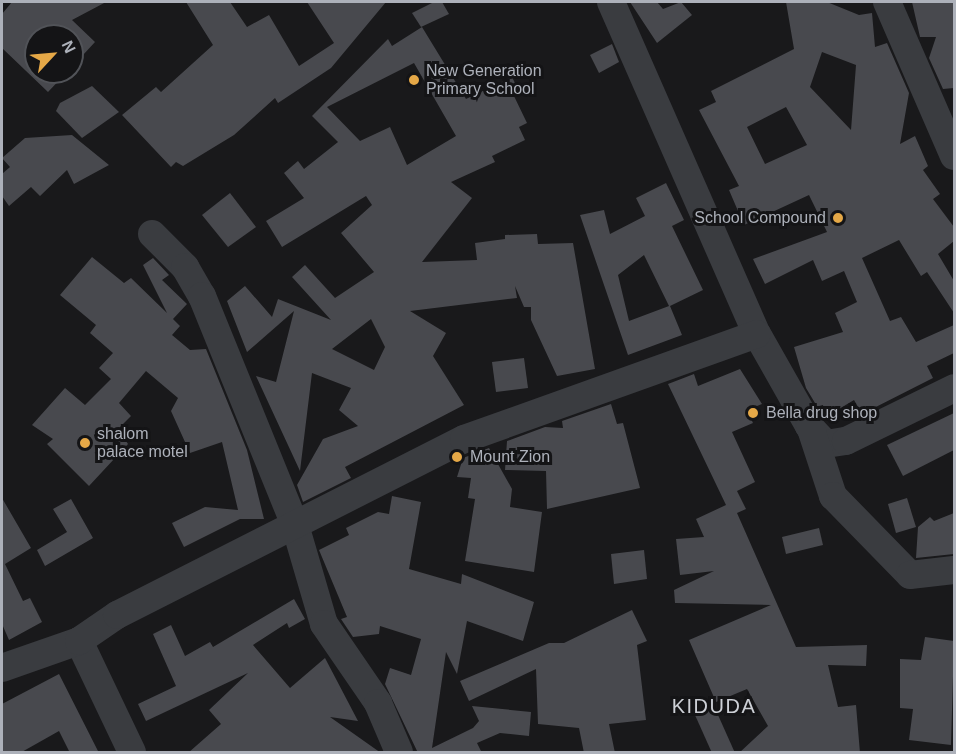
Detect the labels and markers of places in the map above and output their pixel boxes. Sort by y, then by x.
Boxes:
place label: New Generation Primary School [426,61,542,99]
marker: New Generation Primary School [407,73,421,87]
place label: School Compound [694,208,826,228]
marker: School Compound [831,211,845,225]
place label: Bella drug shop [766,403,877,423]
marker: Bella drug shop [744,404,762,422]
place label: shalom palace motel [97,424,188,462]
marker: shalom palace motel [78,436,92,450]
place label: Mount Zion [470,447,550,467]
marker: Mount Zion [448,448,466,466]

